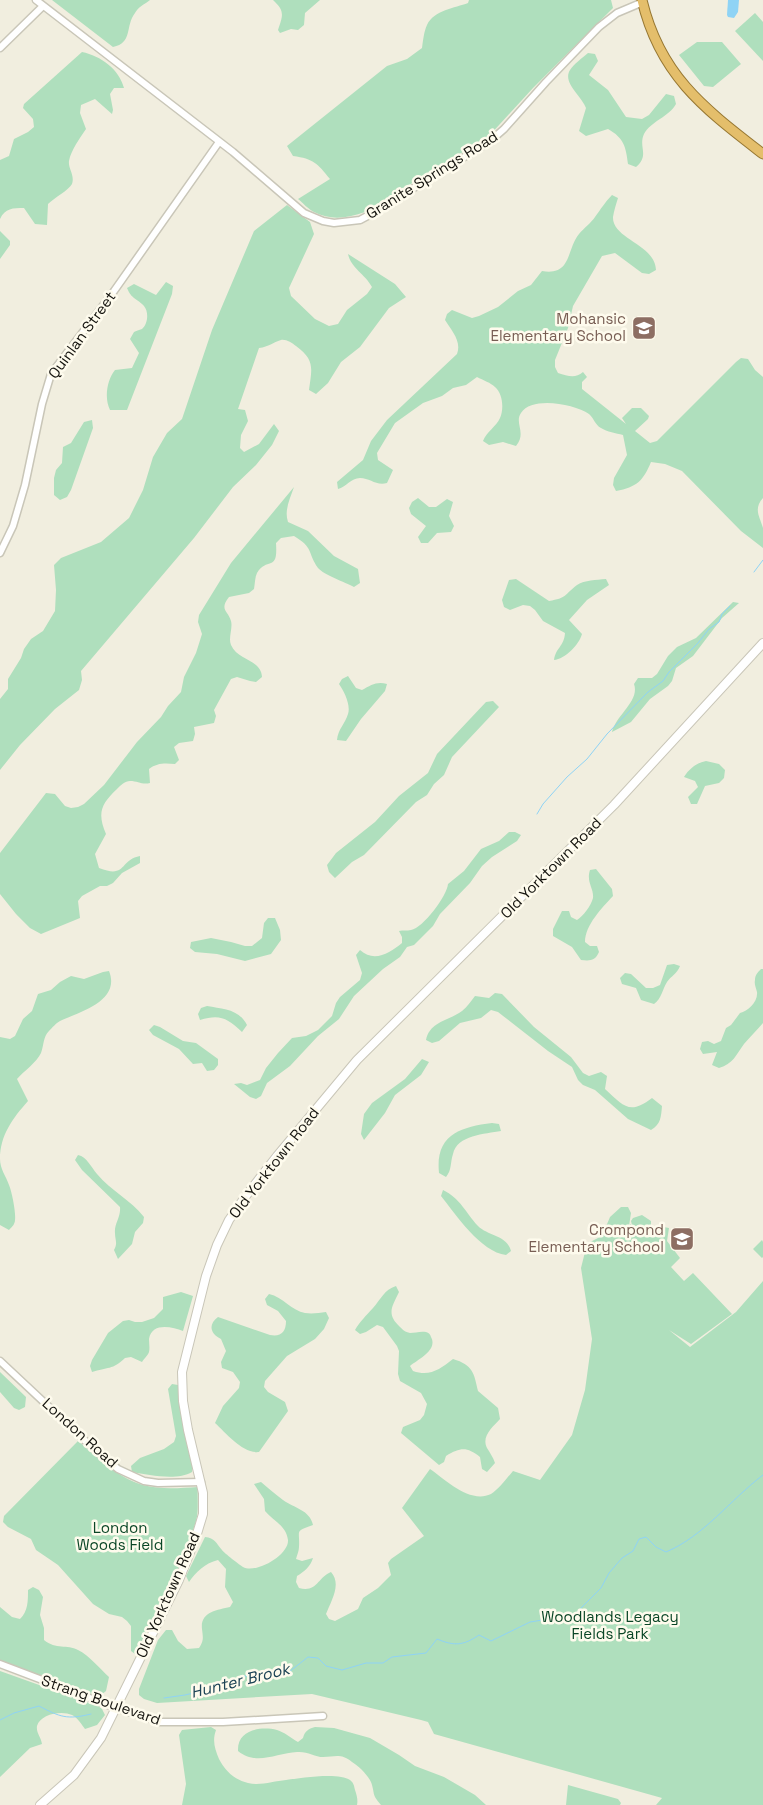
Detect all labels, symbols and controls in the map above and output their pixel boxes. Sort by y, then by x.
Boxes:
street label: Granite Springs Road [362,126,501,223]
street label: Quinlan Street [44,287,120,382]
place label: Mohansic Elementary School [490,309,626,345]
school or university icon: Mohansic Elementary School [631,315,657,341]
street label: Old Yorktown Road [496,813,605,922]
street label: Old Yorktown Road [224,1103,323,1222]
place label: Crompond Elementary School [528,1220,664,1256]
school or university icon: Crompond Elementary School [669,1226,695,1252]
street label: London Road [39,1394,122,1472]
park label: London Woods Field [77,1518,163,1554]
street label: Old Yorktown Road [131,1529,204,1661]
park label: Woodlands Legacy Fields Park [541,1607,679,1643]
water label: Hunter Brook [188,1657,294,1703]
street label: Strang Boulevard [39,1670,163,1729]

